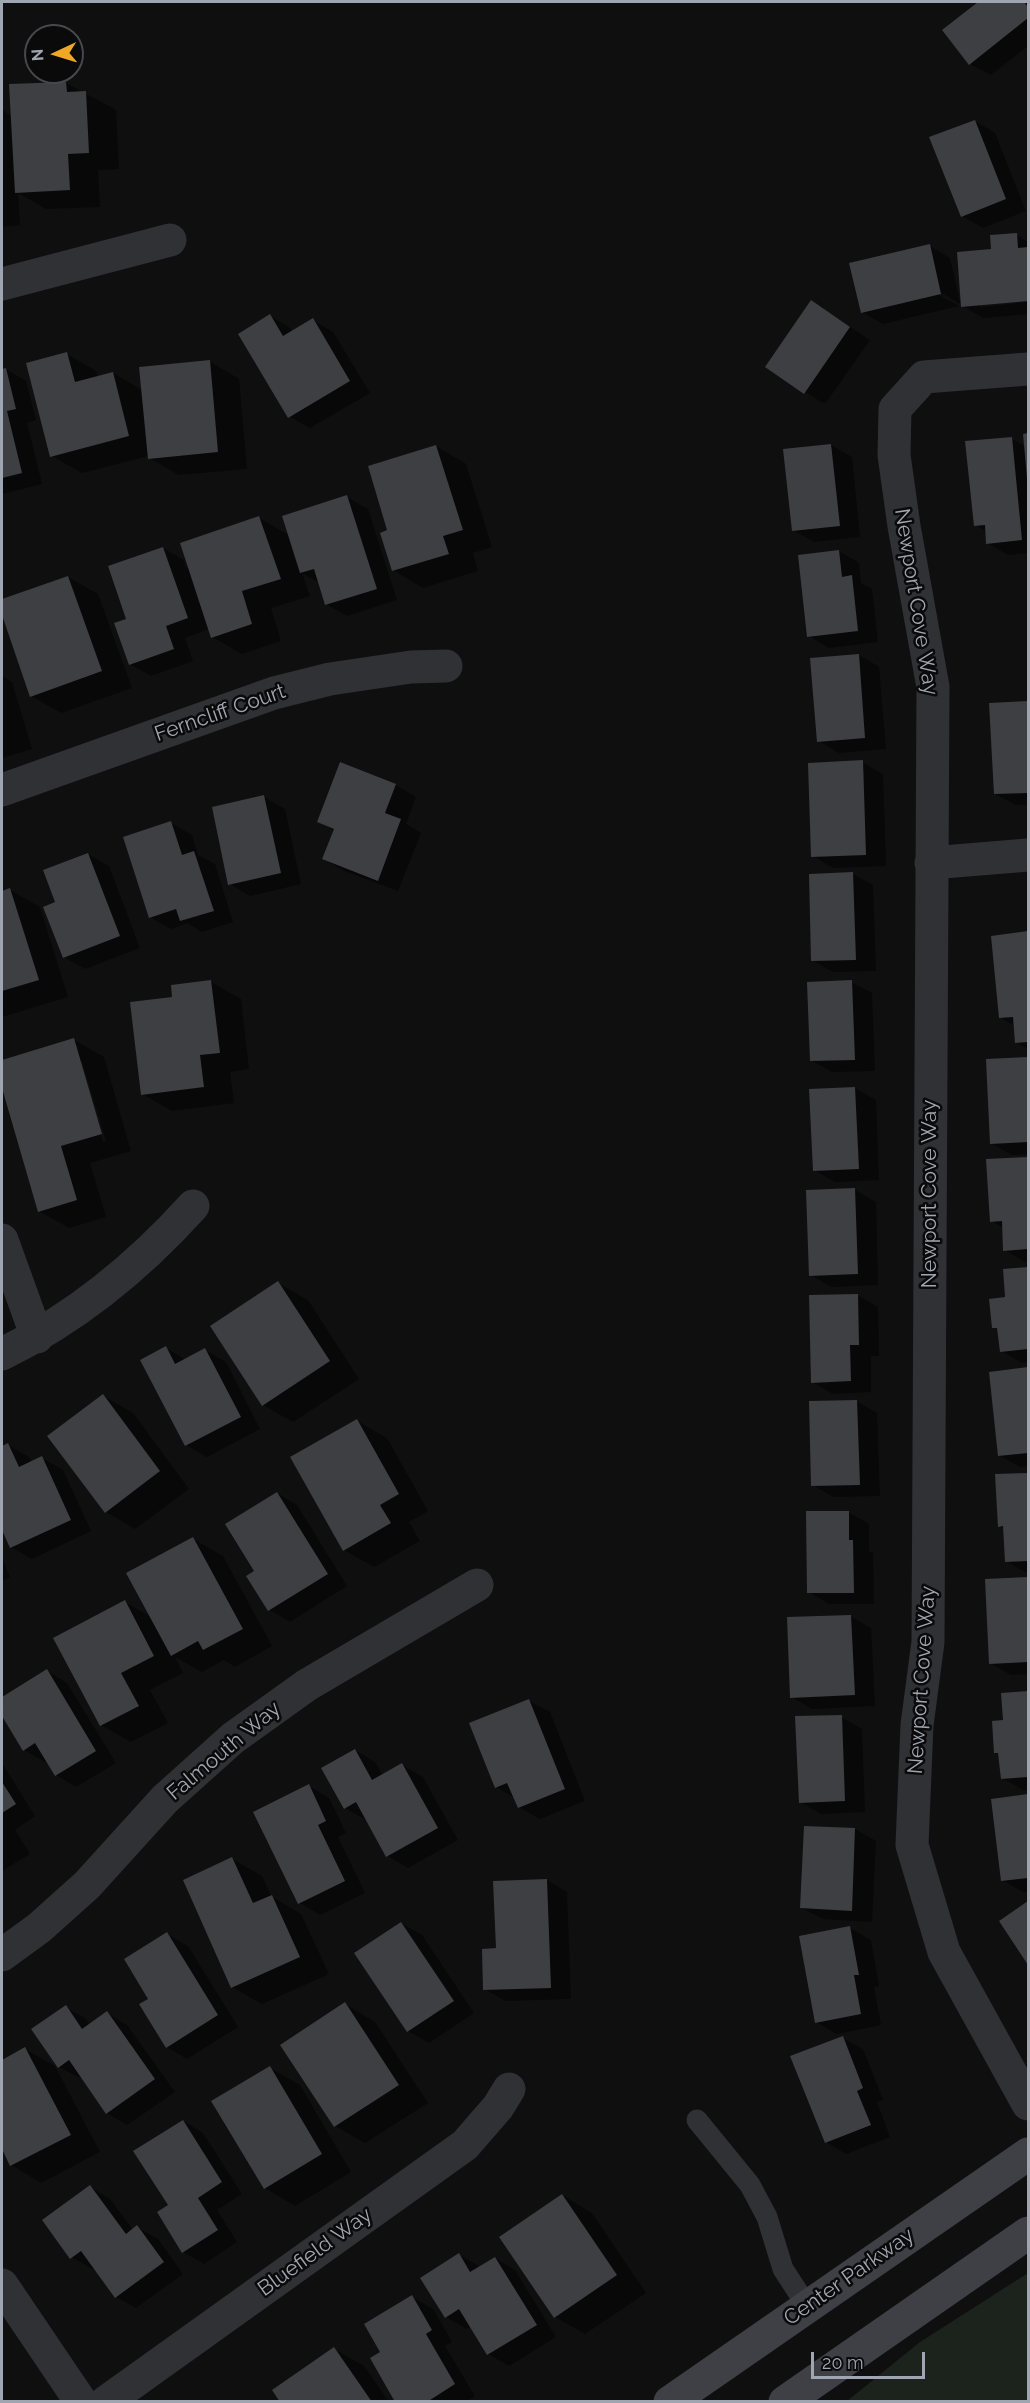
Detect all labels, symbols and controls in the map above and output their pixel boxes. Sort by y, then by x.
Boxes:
north arrow [24,24,84,84]
text: N [28,48,47,62]
street label: Newport Cove Way [889,507,943,697]
street label: Ferncliff Court [151,679,289,747]
street label: Newport Cove Way [917,1100,943,1288]
street label: Newport Cove Way [903,1585,941,1775]
street label: Falmouth Way [162,1696,286,1806]
street label: Bluefield Way [253,2202,377,2302]
street label: Center Parkway [779,2223,919,2331]
scale bar [814,2340,928,2378]
text: 20 m [822,2352,864,2373]

